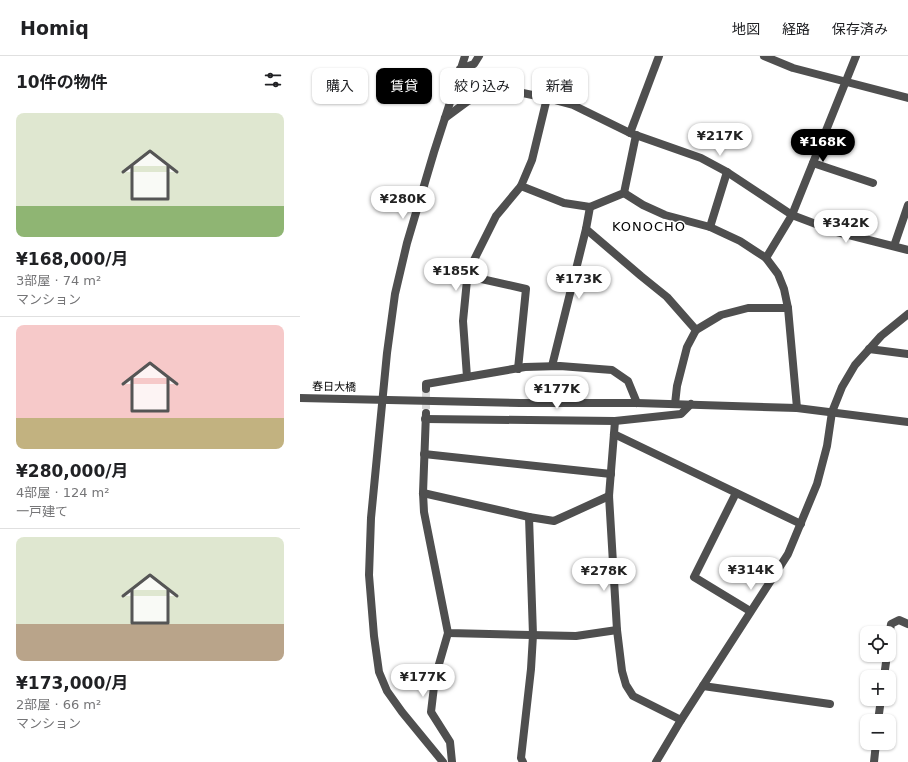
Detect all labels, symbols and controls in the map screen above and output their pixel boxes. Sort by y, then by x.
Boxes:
text: Homiq [20,17,89,39]
text: 地図 [732,21,760,37]
text: 経路 [782,21,810,37]
text: 保存済み [832,21,888,37]
chip: 購入 [312,68,368,104]
chip: 賃貸 [376,68,432,104]
chip: 絞り込み [440,68,524,104]
chip: 新着 [532,68,588,104]
icon: filters [262,69,284,91]
text: 10件の物件 [16,72,108,92]
pin: ¥217K [692,123,748,157]
text: ¥217K [697,128,743,143]
pin: ¥168K [795,129,851,163]
text: ¥168K [800,134,846,149]
icon: home [114,139,186,211]
pin: ¥280K [375,186,431,220]
text: ¥280K [380,191,426,206]
pin: ¥342K [818,210,874,244]
text: ¥342K [823,215,869,230]
district label: KONOCHO [612,219,686,234]
text: ¥168,000/月 [16,249,128,269]
pin: ¥185K [428,258,484,292]
text: ¥185K [433,263,479,278]
pin: ¥173K [551,266,607,300]
text: ¥173K [556,271,602,286]
text: 3部屋 · 74 m² [16,273,101,288]
text: マンション [16,292,81,307]
icon: home [114,351,186,423]
pin: ¥177K [529,376,585,410]
street label: 春日大橋 [312,380,356,394]
text: ¥177K [534,381,580,396]
text: ¥280,000/月 [16,461,128,481]
text: 4部屋 · 124 m² [16,485,110,500]
text: 一戸建て [16,504,68,519]
pin: ¥314K [723,557,779,591]
pin: ¥278K [576,558,632,592]
text: ¥314K [728,562,774,577]
icon: home [114,563,186,635]
text: ¥278K [581,563,627,578]
map controls [860,626,896,750]
button: locate [860,626,896,662]
pin: ¥177K [395,664,451,698]
text: ¥177K [400,669,446,684]
button: + [860,670,896,706]
text: ¥173,000/月 [16,673,128,693]
text: 2部屋 · 66 m² [16,697,101,712]
button: − [860,714,896,750]
text: マンション [16,716,81,731]

